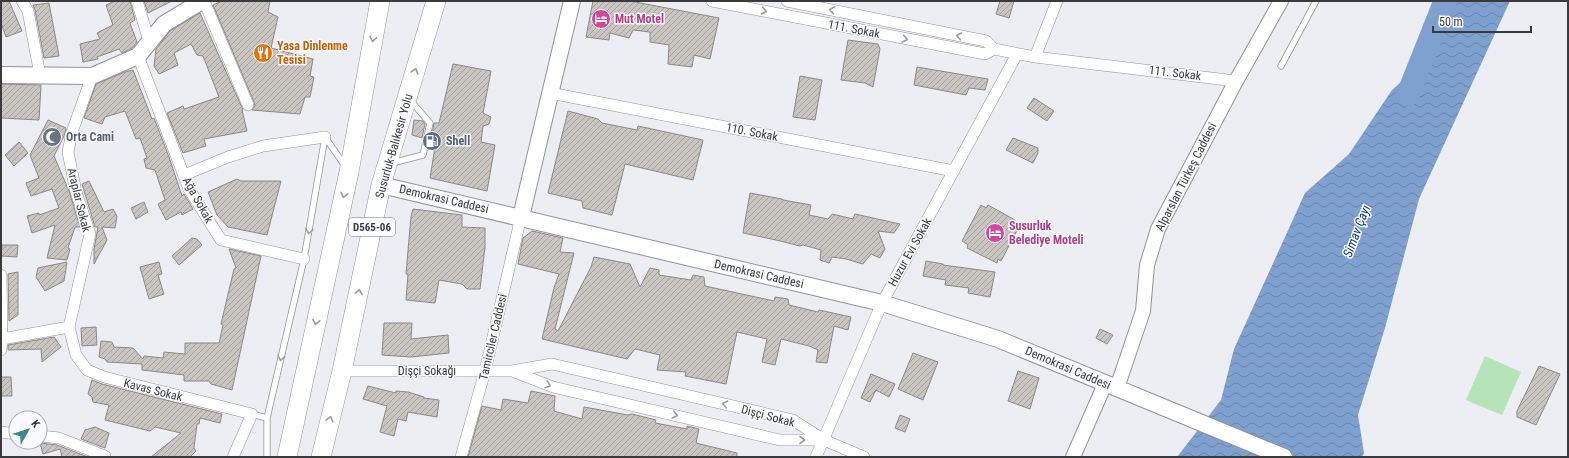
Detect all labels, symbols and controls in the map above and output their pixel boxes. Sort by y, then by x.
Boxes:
one-way arrow [829,6,835,15]
one-way arrow [761,7,767,15]
hotel icon: Mut Motel [590,8,612,30]
scale bar [1433,8,1531,34]
place label: Mut Motel [615,12,664,26]
text: 50 m [1439,15,1463,29]
street label: 111. Sokak [827,17,882,41]
one-way arrow [956,32,963,40]
one-way arrow [902,34,908,43]
one-way arrow [370,36,378,42]
place label: Yasa Dinlenme Tesisi [277,39,348,67]
restaurant icon: Yasa Dinlenme Tesisi [252,42,274,64]
street label: 111. Sokak [1148,63,1202,83]
one-way arrow [410,68,419,75]
street label: Susurluk-Balıkesir Yolu [372,92,416,200]
street label: 110. Sokak [725,120,780,144]
street label: Alparslan Türkeş Caddesi [1153,120,1219,234]
mosque icon: Orta Cami [41,126,63,148]
place label: Orta Cami [66,130,114,144]
fuel station icon: Shell [421,130,443,152]
place label: Shell [446,134,470,148]
street label: Araplar Sokak [64,166,94,234]
street label: Ağa Sokak [180,175,217,226]
street label: Demokrasi Caddesi [398,182,490,216]
one-way arrow [340,191,348,198]
water label: Simav Çayı [1340,203,1373,259]
street label: Huzur Evi Sokak [885,215,935,289]
road number: D565-06 [349,218,395,236]
place label: Susurluk Belediye Moteli [1009,219,1084,247]
hotel icon: Susurluk Belediye Moteli [984,222,1006,244]
one-way arrow [305,228,314,234]
street label: Demokrasi Caddesi [713,257,805,291]
one-way arrow [354,289,362,295]
street label: Tamirciler Caddesi [476,293,510,381]
one-way arrow [313,318,321,325]
street label: Demokrasi Caddesi [1023,344,1113,392]
one-way arrow [278,354,286,361]
street label: Dişçi Sokağı [398,364,456,378]
street label: Kavas Sokak [122,376,184,404]
one-way arrow [545,380,552,388]
one-way arrow [721,401,728,409]
street label: Dişçi Sokak [740,402,797,430]
north arrow [8,410,48,450]
one-way arrow [672,411,678,419]
one-way arrow [325,416,334,423]
text: K [28,418,43,431]
one-way arrow [799,436,805,444]

